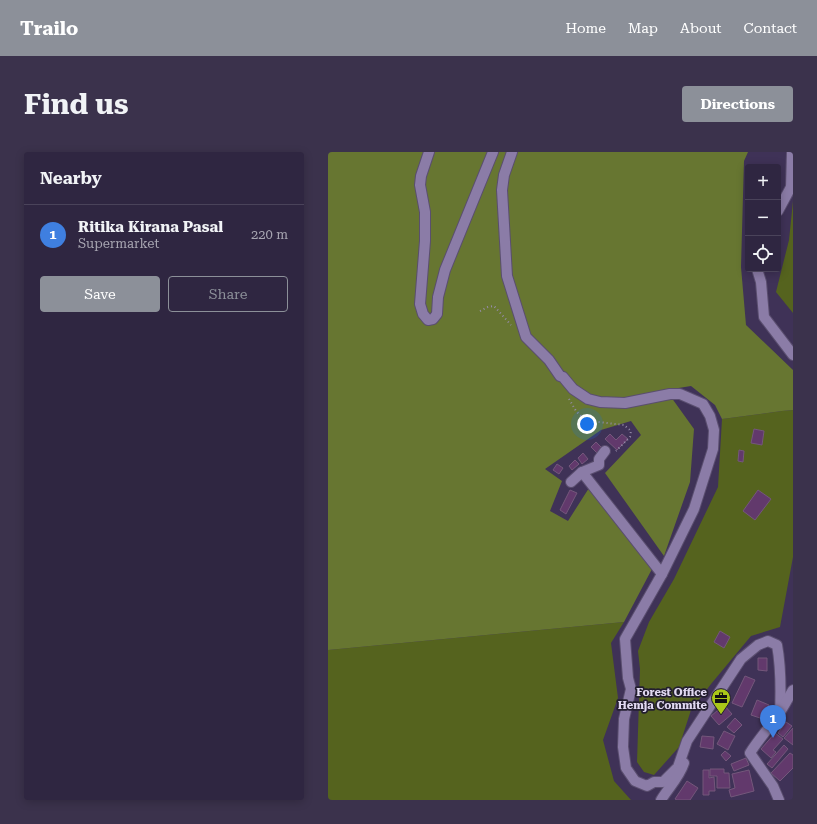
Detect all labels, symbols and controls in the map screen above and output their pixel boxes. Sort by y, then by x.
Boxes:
text: Trailo [20,17,78,40]
text: Home [565,20,606,36]
text: Map [628,20,658,36]
text: About [680,20,722,36]
text: Contact [744,20,797,36]
button: Directions [682,86,793,122]
text: Find us [24,88,128,121]
map controls [745,164,781,272]
button: + [745,164,781,200]
text: Nearby [40,168,102,188]
button: − [745,200,781,236]
text: Ritika Kirana Pasal [78,218,223,236]
text: 1 [49,227,57,242]
text: 220 m [251,227,288,242]
text: Supermarket [78,236,159,251]
button: locate [745,236,781,272]
button: Save [40,276,160,312]
button: Share [168,276,288,312]
your location [577,414,597,434]
place label: Forest Office Hemja Commite [618,686,708,712]
office icon: Forest Office Hemja Commite [710,687,732,715]
pin: 1 [760,705,786,738]

